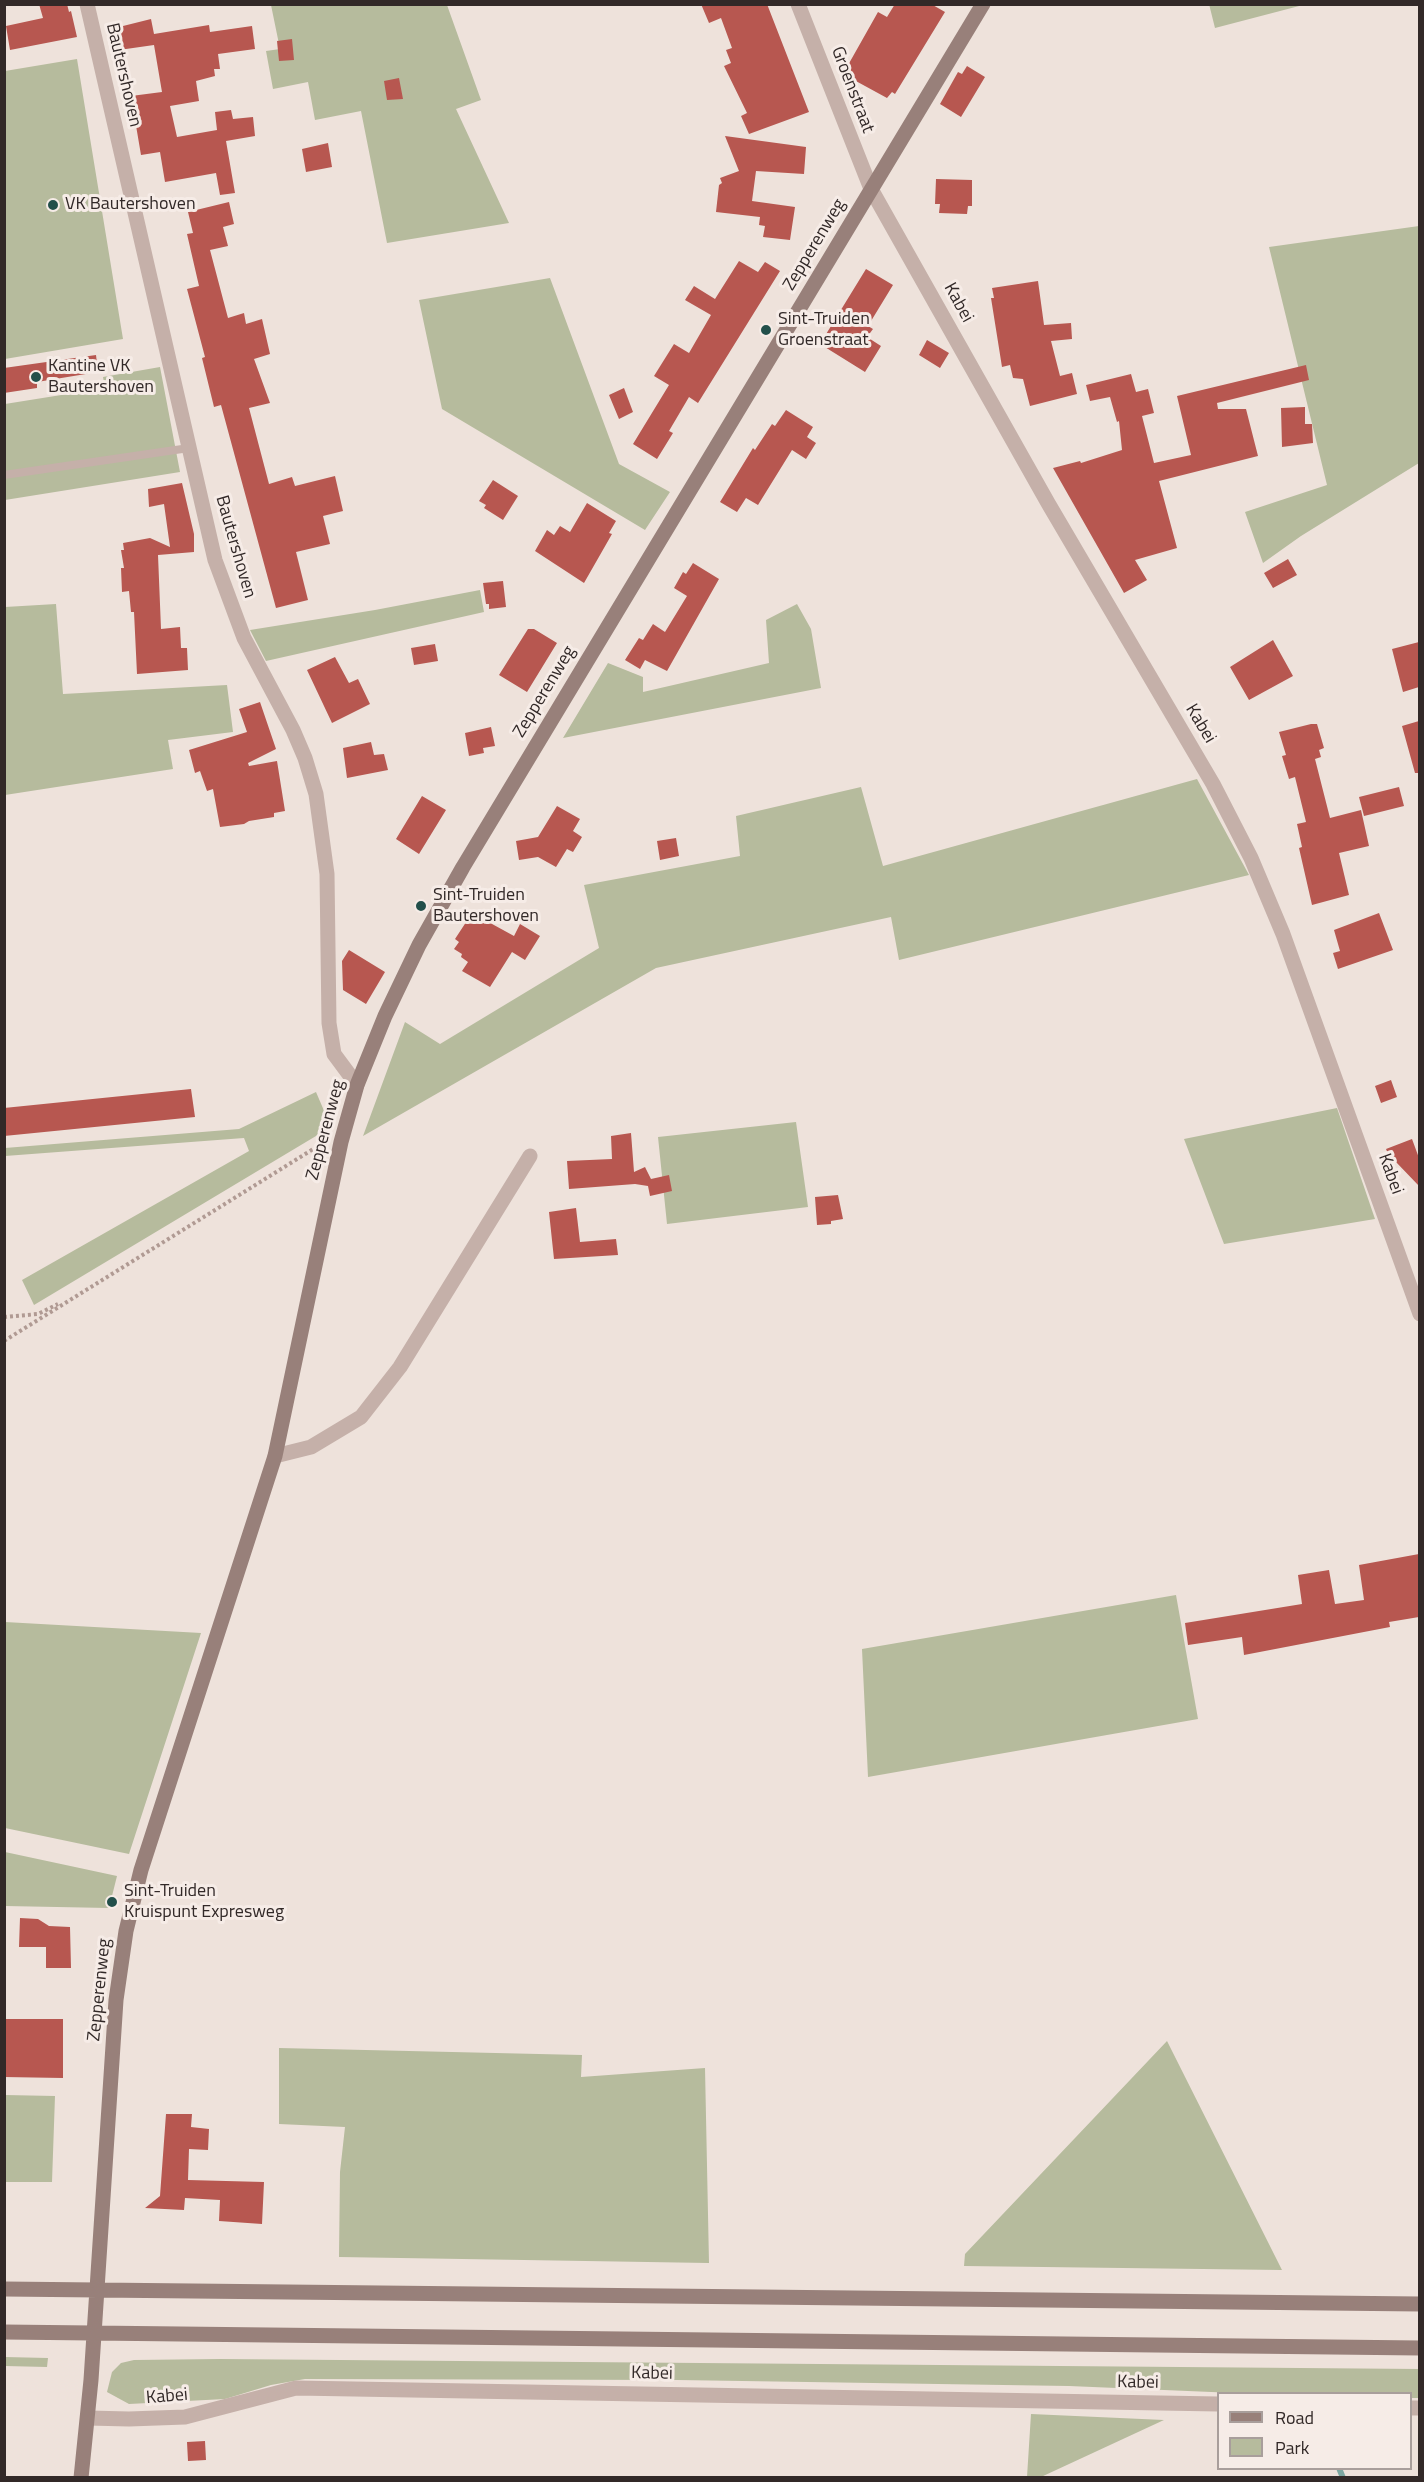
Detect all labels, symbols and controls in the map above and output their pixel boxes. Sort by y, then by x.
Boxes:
street label: Bautershoven [101,21,145,129]
street label: Groenstraat [826,44,878,136]
place label: VK Bautershoven [65,194,196,216]
street label: Zepperenweg [779,195,851,295]
marker: VK Bautershoven [46,198,60,212]
street label: Kabei [938,280,978,326]
place label: Sint-Truiden Groenstraat [778,309,870,352]
marker: Sint-Truiden Groenstraat [759,323,773,337]
place label: Kantine VK Bautershoven [48,356,154,398]
marker: Kantine VK Bautershoven [29,370,43,384]
street label: Bautershoven [210,493,260,601]
street label: Zepperenweg [509,642,581,742]
street label: Kabei [1180,701,1220,747]
place label: Sint-Truiden Bautershoven [433,885,539,928]
marker: Sint-Truiden Bautershoven [414,899,428,913]
street label: Zepperenweg [302,1077,350,1183]
street label: Kabei [1373,1151,1407,1197]
place label: Sint-Truiden Kruispunt Expresweg [124,1881,284,1924]
marker: Sint-Truiden Kruispunt Expresweg [105,1895,119,1909]
street label: Zepperenweg [84,1938,116,2042]
street label: Kabei [631,2363,673,2385]
street label: Kabei [1117,2372,1159,2394]
street label: Kabei [145,2384,189,2410]
legend [1217,2392,1412,2470]
text: Road [1275,2404,1314,2431]
text: Park [1275,2434,1309,2461]

